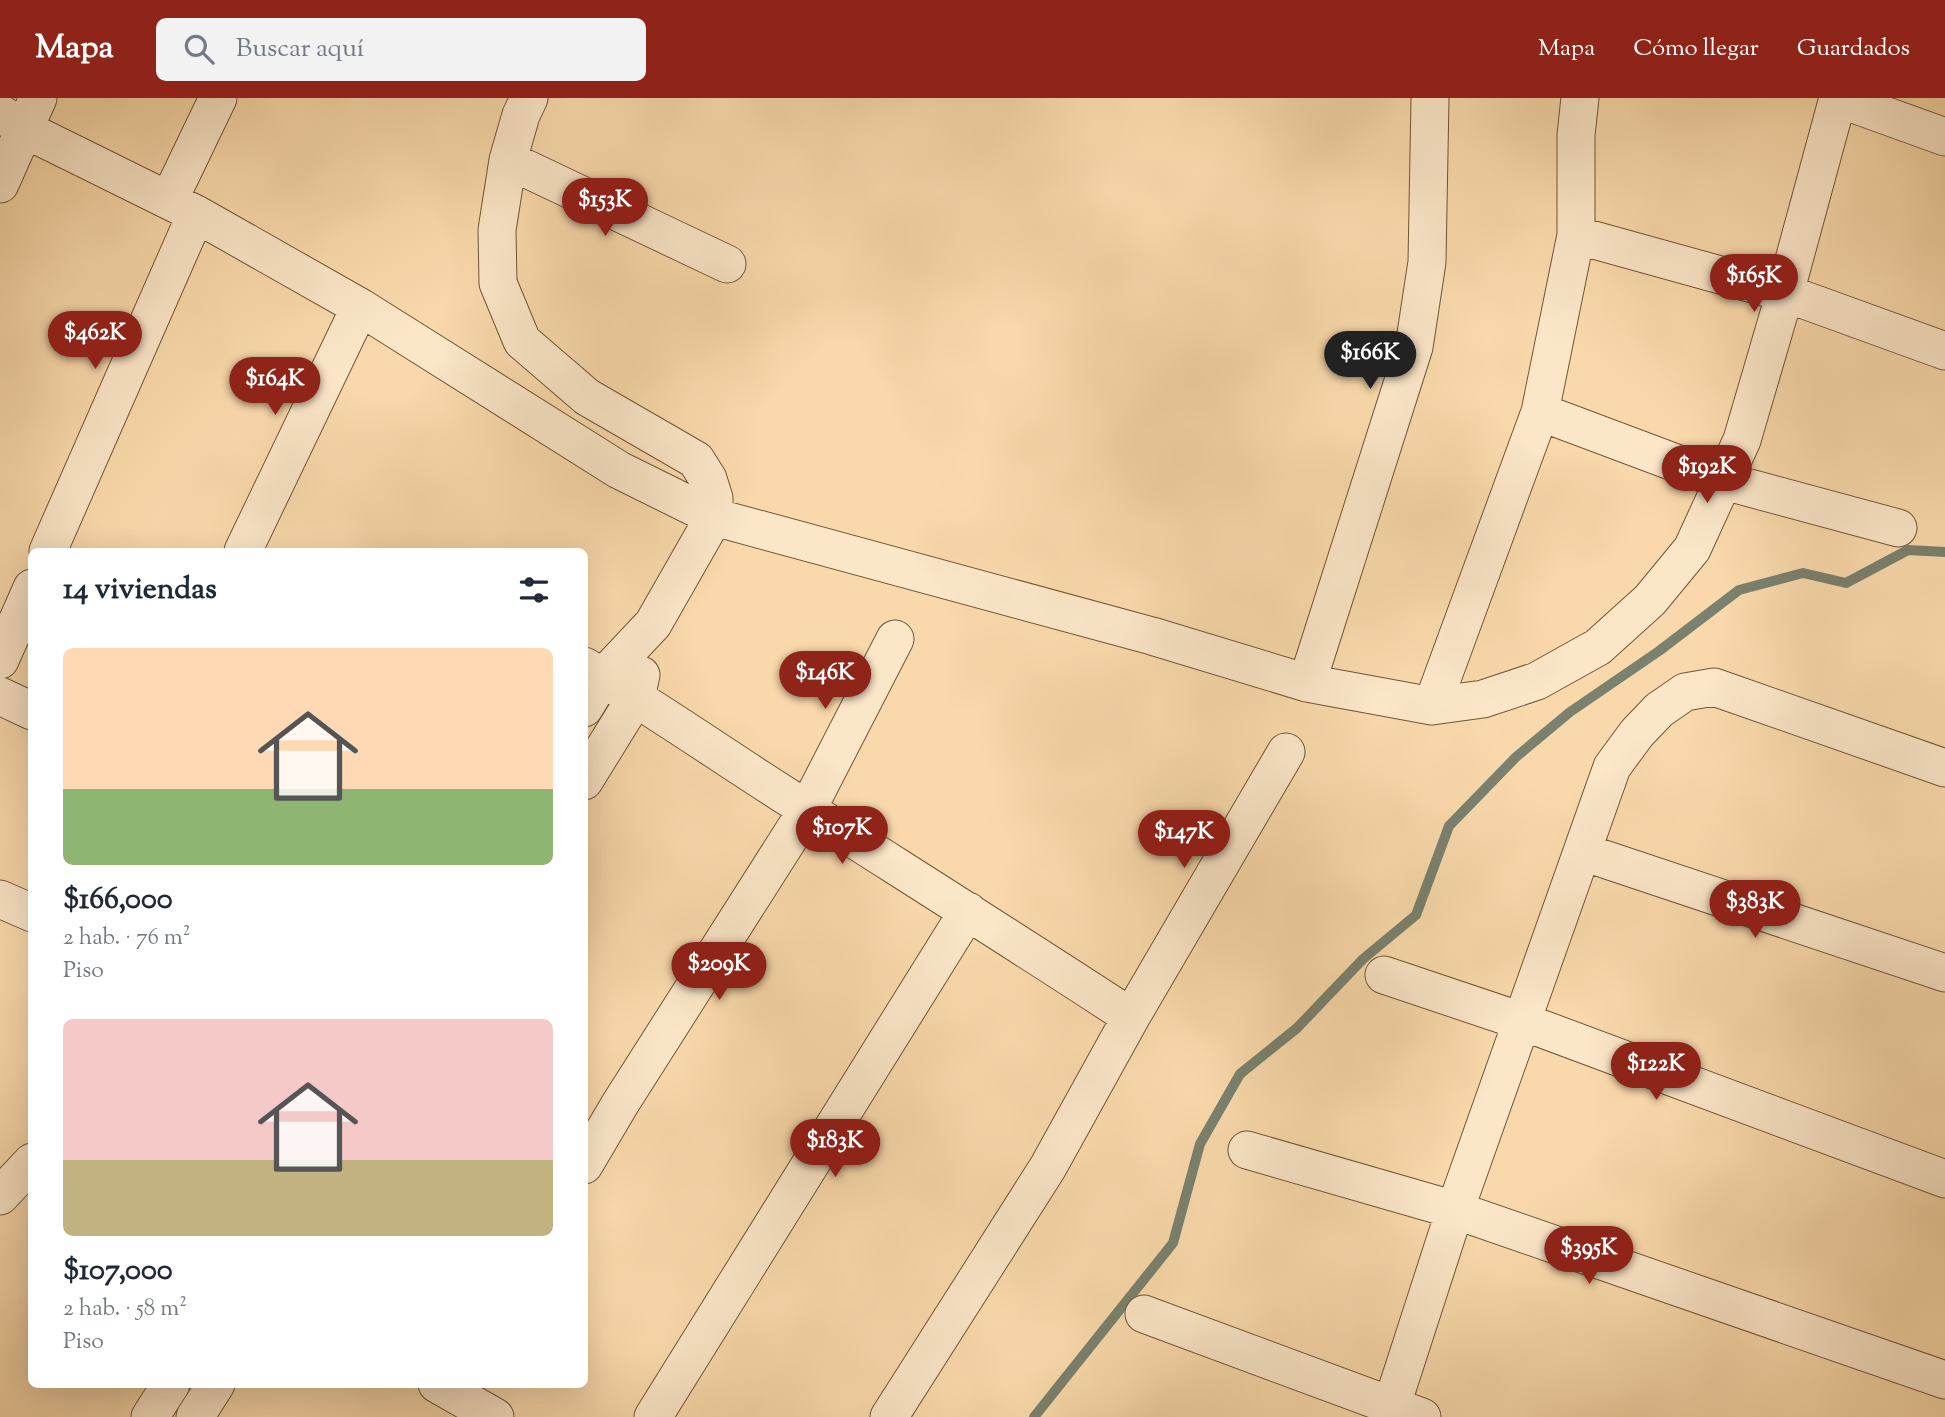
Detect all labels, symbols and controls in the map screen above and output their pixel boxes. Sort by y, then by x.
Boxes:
search box [156,18,646,81]
text: Mapa [35,25,114,73]
icon: search [180,30,218,68]
text: Buscar aquí [236,31,364,68]
text: Mapa [1538,32,1595,66]
text: Cómo llegar [1633,32,1759,66]
text: Guardados [1797,32,1910,66]
pin: $153K [556,178,654,238]
text: $153K [578,184,632,217]
pin: $165K [1705,254,1803,314]
text: $165K [1726,260,1782,293]
pin: $462K [46,312,144,371]
text: $462K [64,317,126,350]
pin: $166K [1321,331,1419,391]
text: $166K [1340,337,1400,370]
pin: $164K [226,358,324,417]
text: $164K [245,363,305,396]
pin: $192K [1658,446,1756,505]
text: $192K [1678,451,1736,484]
text: 14 viviendas [63,569,217,612]
icon: filters [515,571,553,609]
pin: $146K [776,652,874,711]
text: $146K [795,657,855,690]
icon: home [245,693,371,819]
pin: $107K [793,806,891,866]
pin: $147K [1135,810,1233,870]
text: $107K [812,812,872,845]
text: $147K [1154,816,1214,849]
text: $166,000 [63,879,173,922]
pin: $383K [1706,880,1804,940]
text: $383K [1726,886,1785,919]
text: 2 hab. · 76 m² [63,922,191,955]
pin: $209K [670,942,768,1002]
text: $209K [687,948,751,981]
text: Piso [63,955,104,988]
pin: $122K [1607,1042,1705,1102]
text: $122K [1627,1048,1685,1081]
icon: home [245,1064,371,1190]
pin: $183K [786,1119,884,1179]
text: $183K [806,1125,864,1158]
pin: $395K [1540,1226,1638,1286]
text: $395K [1560,1232,1618,1265]
text: $107,000 [63,1250,173,1293]
text: 2 hab. · 58 m² [63,1293,187,1326]
text: Piso [63,1326,104,1359]

